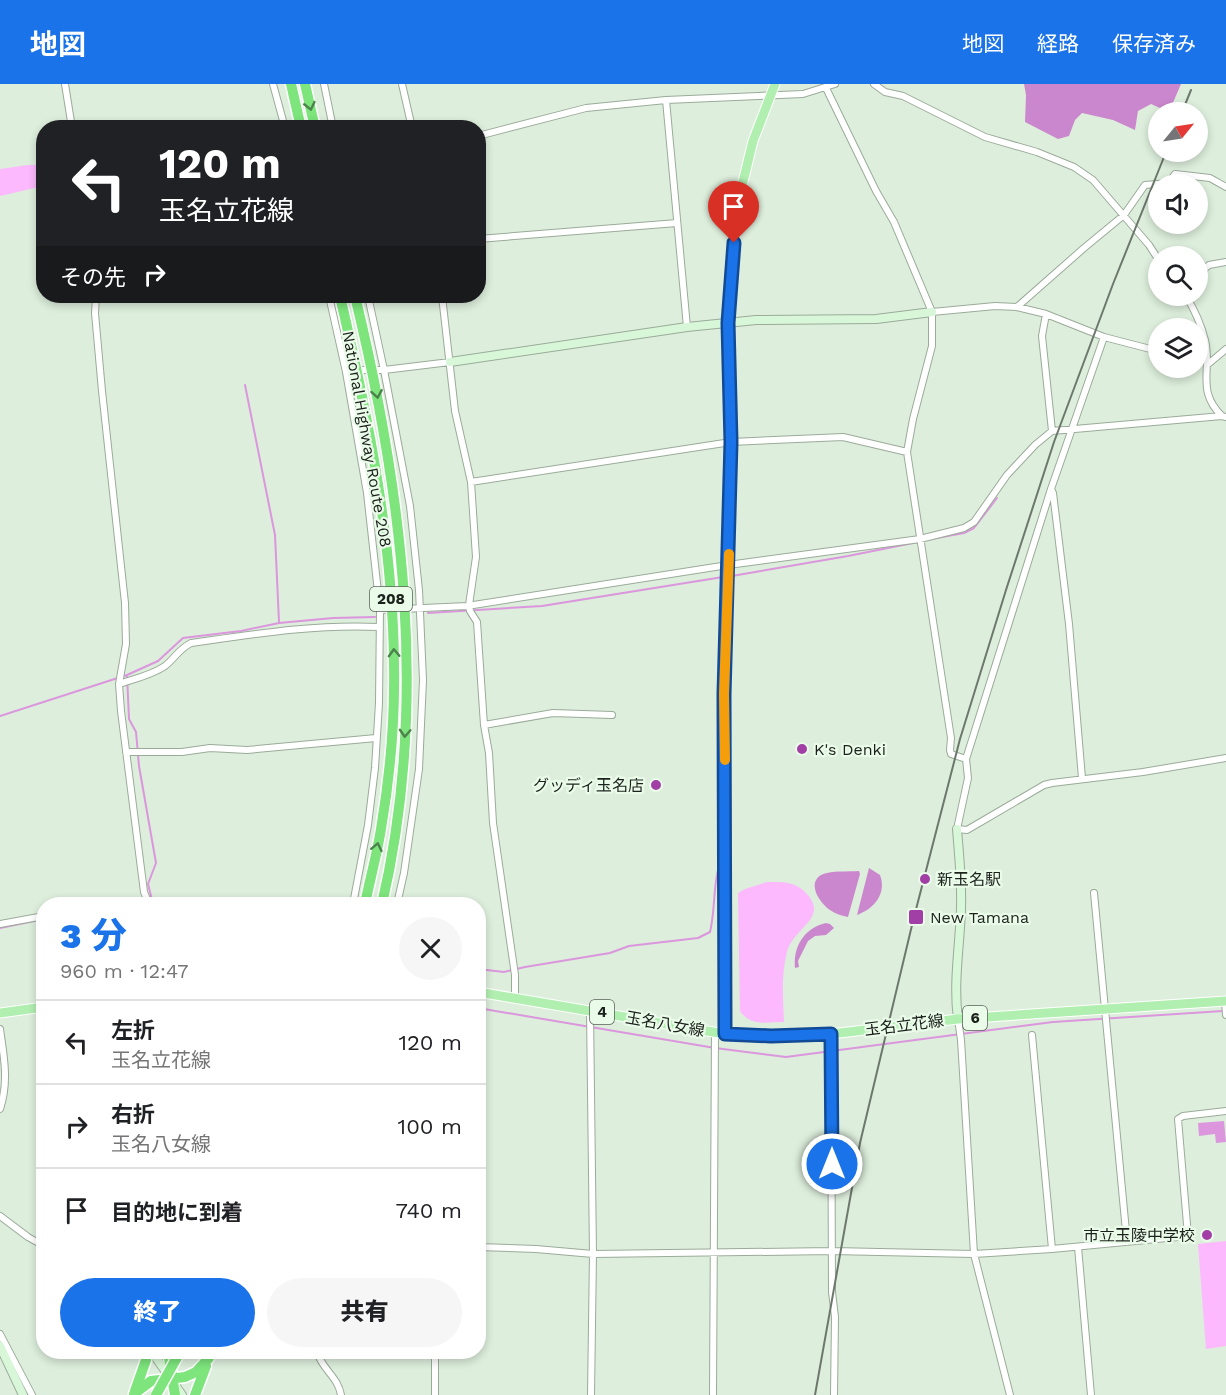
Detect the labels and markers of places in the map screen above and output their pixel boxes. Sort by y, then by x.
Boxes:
pin [708,181,759,243]
place label: K's Denki [814,740,886,759]
marker: K's Denki [795,742,809,756]
place label: グッディ玉名店 [533,776,644,795]
marker: グッディ玉名店 [649,778,663,792]
place label: 新玉名駅 [937,870,1001,889]
marker: 新玉名駅 [918,872,932,886]
marker: New Tamana [907,908,925,926]
place label: New Tamana [930,908,1029,927]
place label: 市立玉陵中学校 [1083,1226,1195,1245]
marker: 市立玉陵中学校 [1200,1228,1214,1242]

